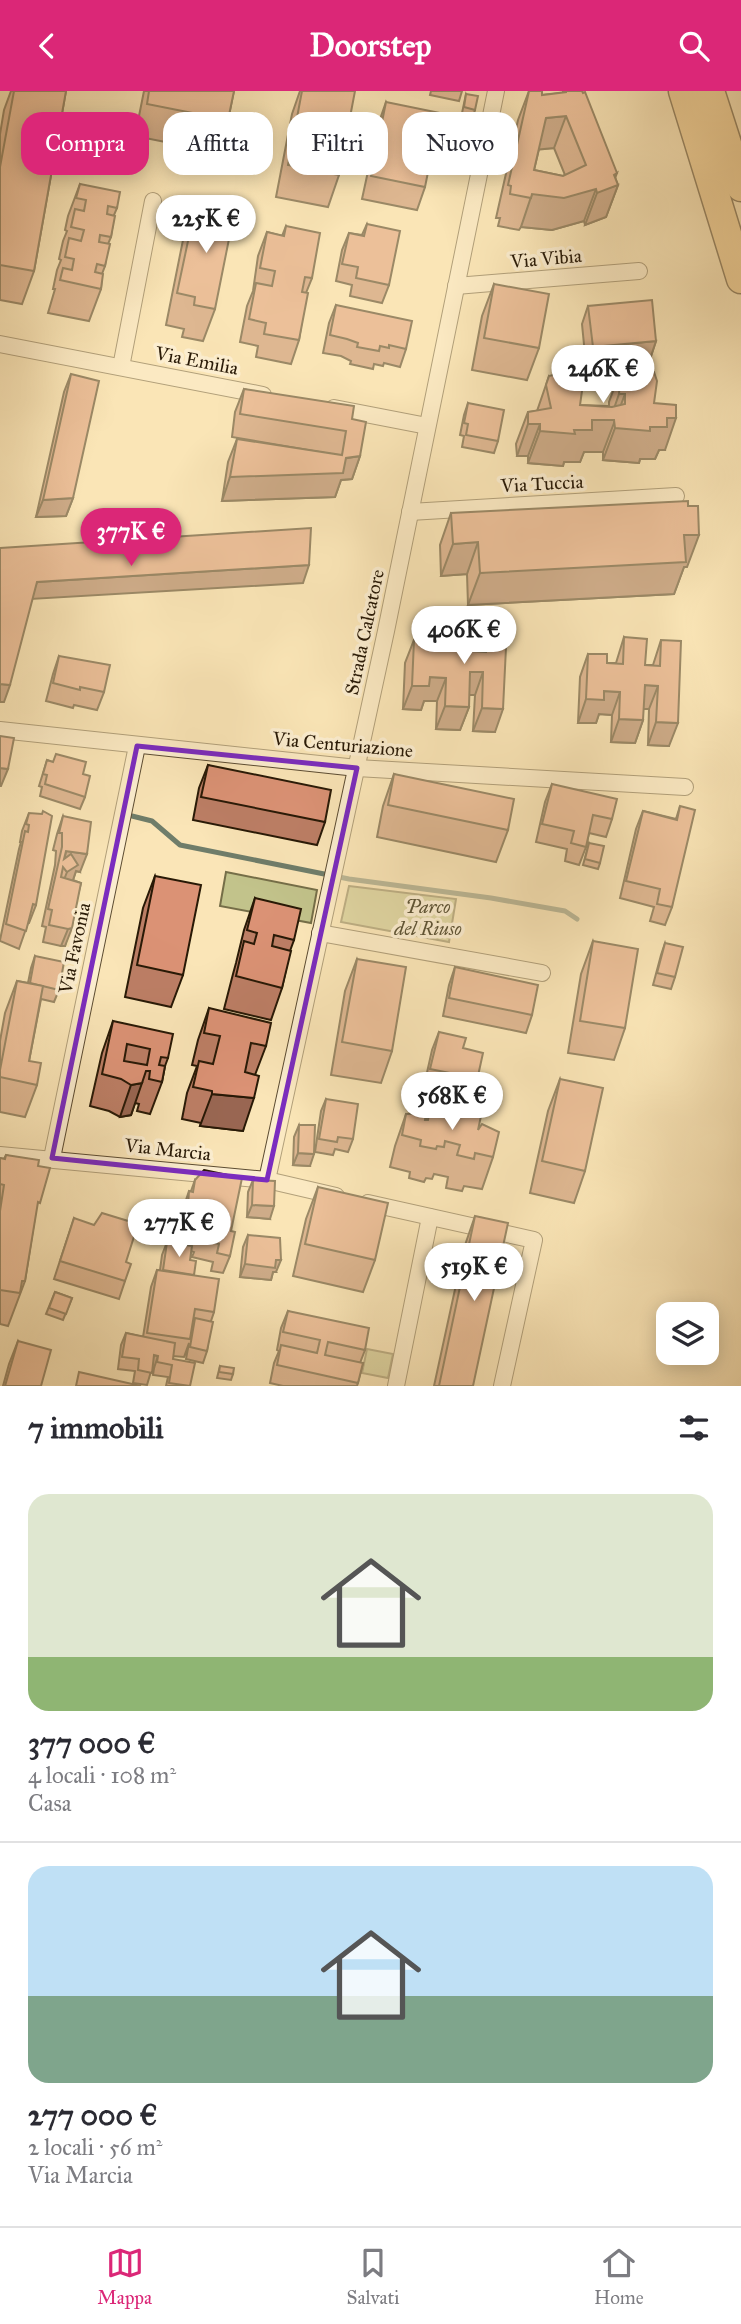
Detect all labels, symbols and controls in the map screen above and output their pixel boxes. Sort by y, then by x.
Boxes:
text: Doorstep [309,26,432,65]
icon: back [28,27,66,65]
icon: search [675,27,713,65]
chip: Compra [21,112,149,175]
chip: Affitta [163,112,273,175]
chip: Filtri [287,112,388,175]
chip: Nuovo [402,112,518,175]
pin: 225K € [149,195,263,255]
text: 225K € [172,204,240,232]
street label: Via Vibia [509,244,584,273]
street label: Via Emilia [153,341,241,380]
pin: 246K € [546,345,660,405]
text: 246K € [567,354,639,382]
street label: Via Tuccia [499,470,585,497]
pin: 377K € [74,509,188,568]
text: 377K € [97,517,165,545]
street label: Strada Calcatore [340,567,389,697]
pin: 406K € [407,607,521,666]
text: 406K € [427,615,501,643]
street label: Via Centuriazione [271,727,414,762]
park label: Parco del Riuso [393,895,462,940]
street label: Via Favonia [53,899,96,997]
pin: 568K € [395,1073,509,1132]
text: 568K € [417,1081,487,1109]
street label: Via Marcia [123,1133,213,1166]
pin: 277K € [122,1199,236,1259]
text: 277K € [144,1208,214,1236]
pin: 519K € [417,1243,531,1303]
text: 519K € [440,1252,508,1280]
map controls [656,1302,719,1365]
button: layers [656,1302,719,1365]
icon: filters [675,1409,713,1447]
text: 7 immobili [28,1410,163,1446]
icon: home [308,1540,434,1666]
text: 377 000 € [28,1725,156,1761]
text: 4 locali · 108 m² [28,1761,176,1789]
text: Casa [28,1789,72,1817]
icon: home [308,1912,434,2038]
text: 277 000 € [28,2097,158,2133]
text: 2 locali · 56 m² [28,2133,163,2161]
text: Via Marcia [28,2161,133,2189]
tab: Mappa [97,2244,152,2309]
tab: Salvati [347,2244,399,2309]
tab: Home [594,2244,644,2309]

